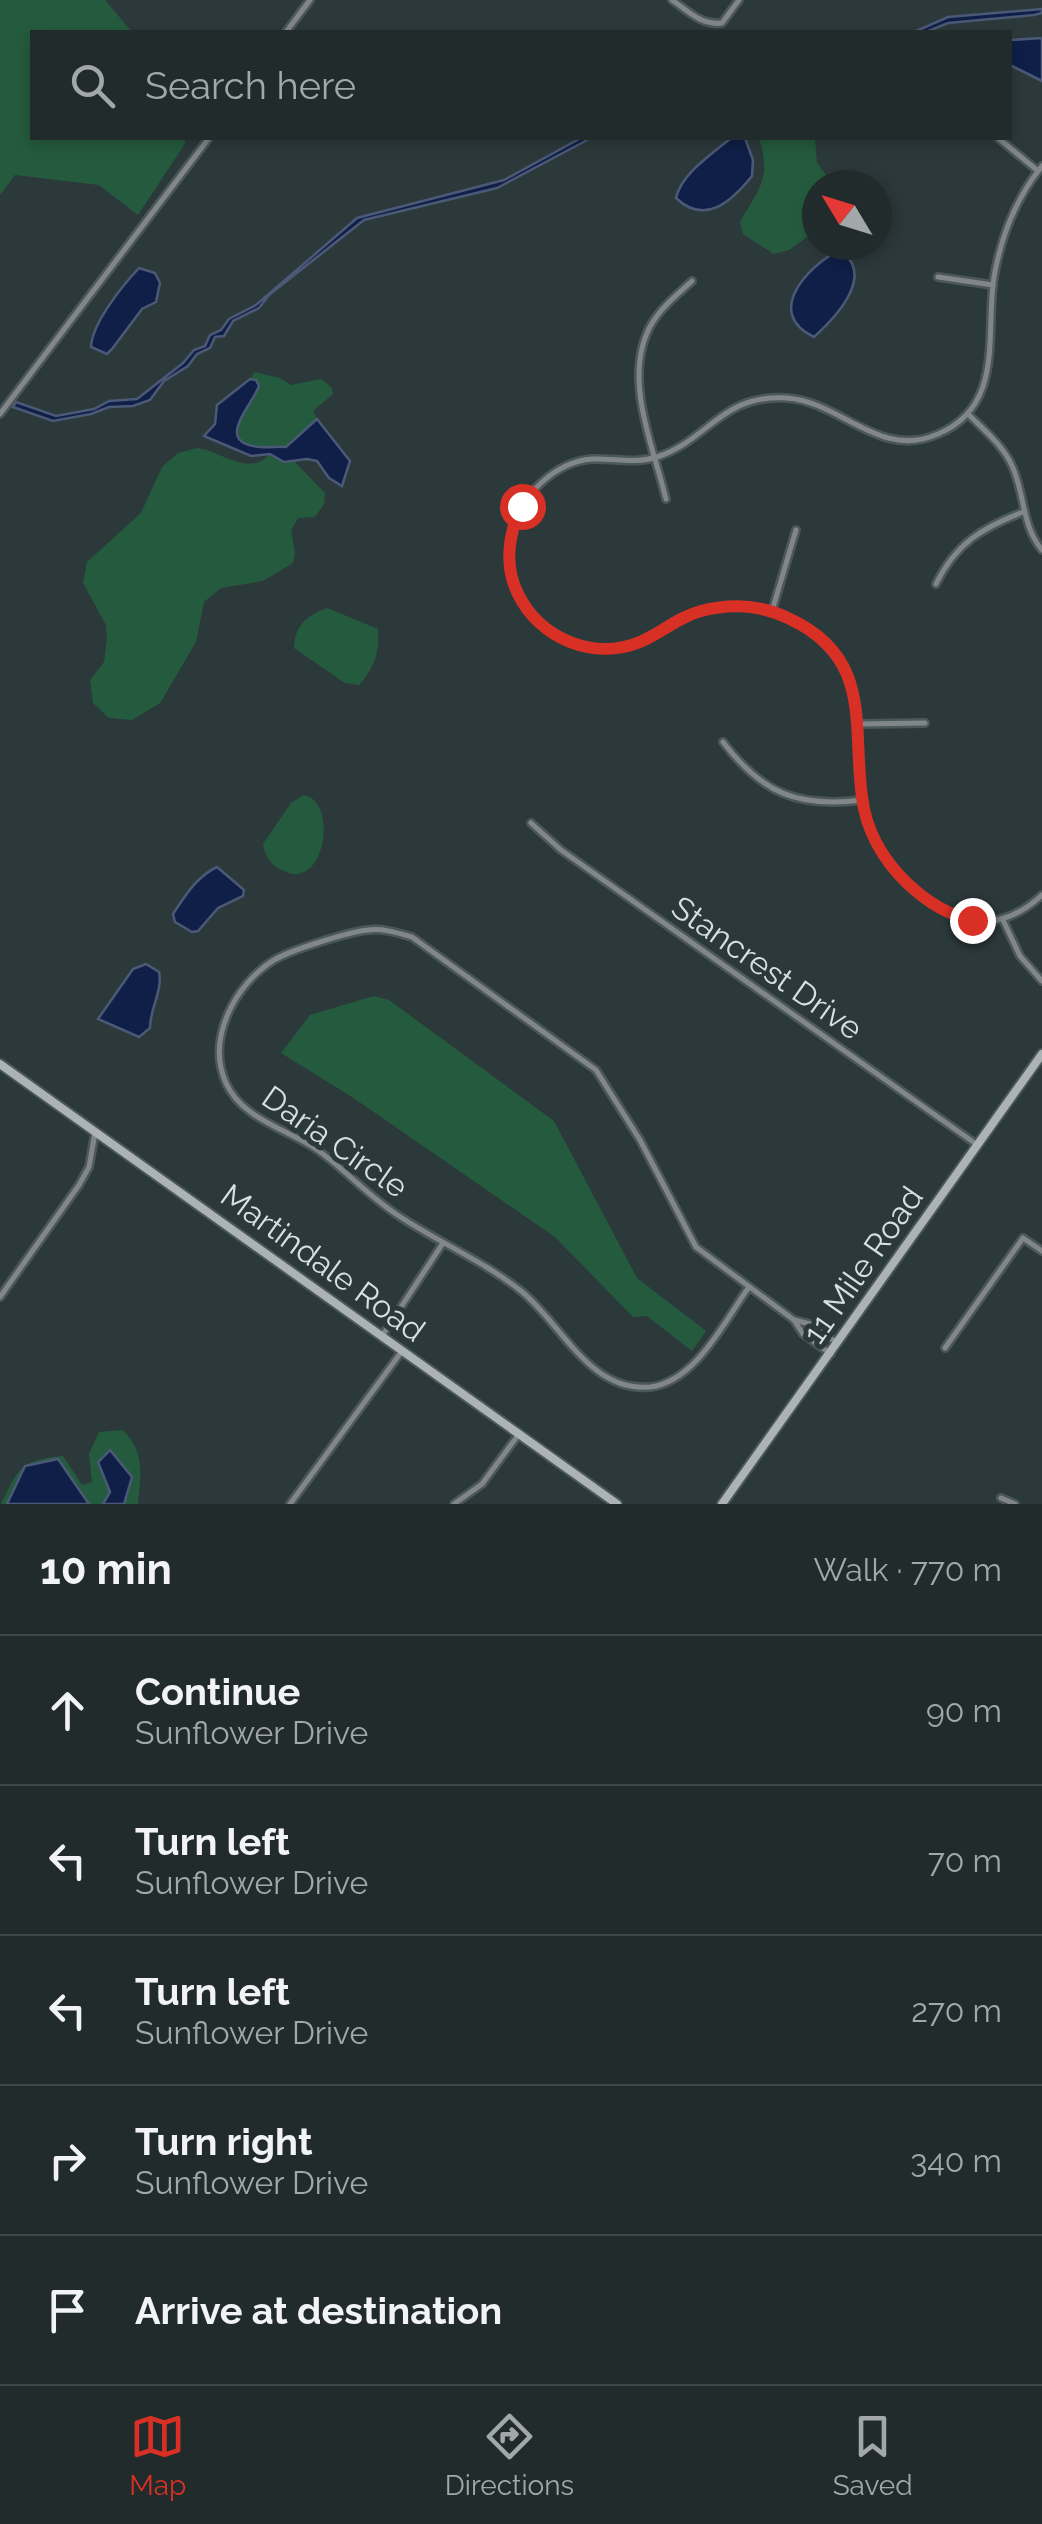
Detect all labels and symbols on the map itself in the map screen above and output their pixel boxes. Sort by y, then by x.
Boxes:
north arrow [802,170,892,260]
route start [500,484,546,530]
street label: Stancrest Drive [665,888,870,1047]
route end [950,898,996,944]
street label: Daria Circle [256,1078,415,1205]
street label: Martindale Road [214,1176,432,1349]
street label: 11 Mile Road [795,1179,930,1350]

